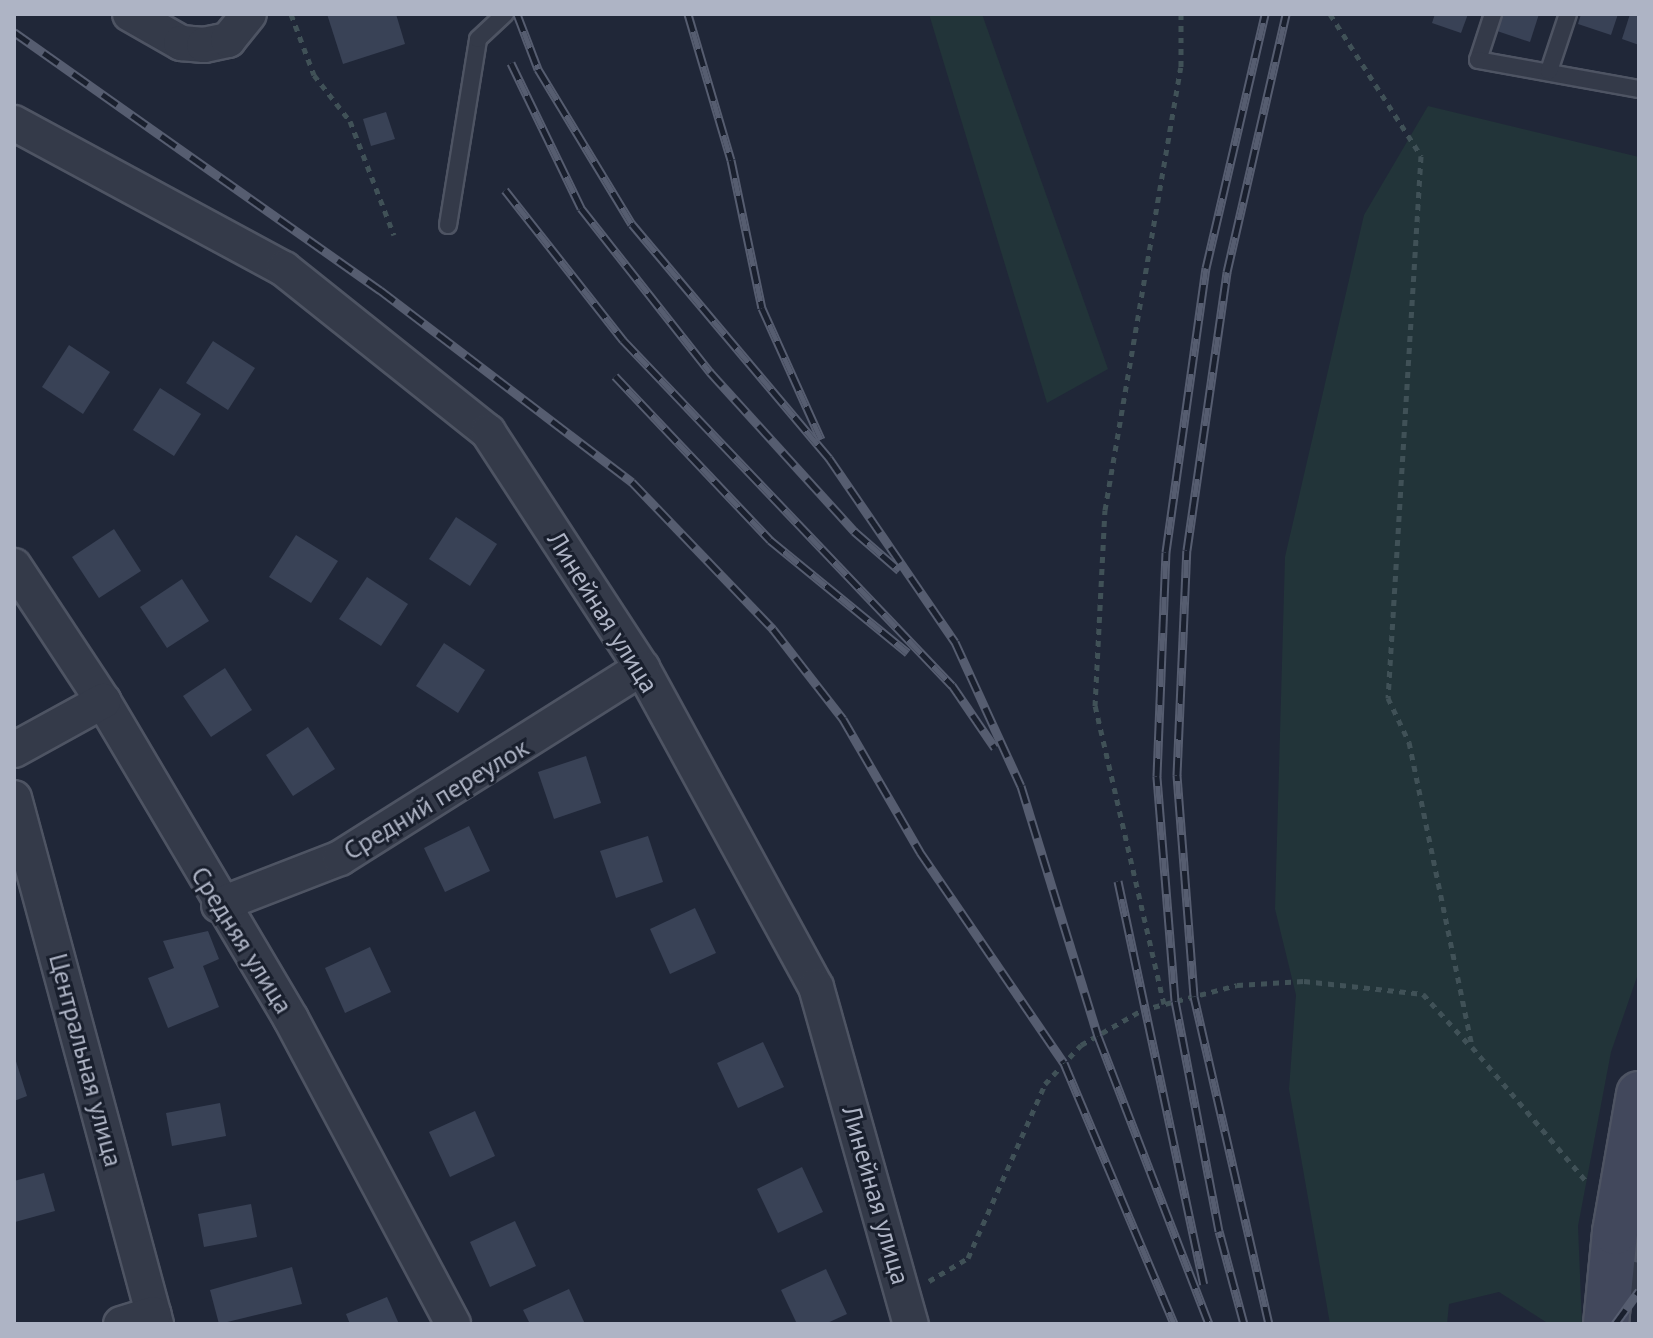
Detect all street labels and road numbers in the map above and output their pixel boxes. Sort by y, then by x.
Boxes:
street label: Линейная улица [541,526,665,698]
street label: Средний переулок [338,732,534,866]
street label: Средняя улица [184,861,300,1019]
street label: Центральная улица [43,950,129,1170]
street label: Линейная улица [836,1102,916,1288]

